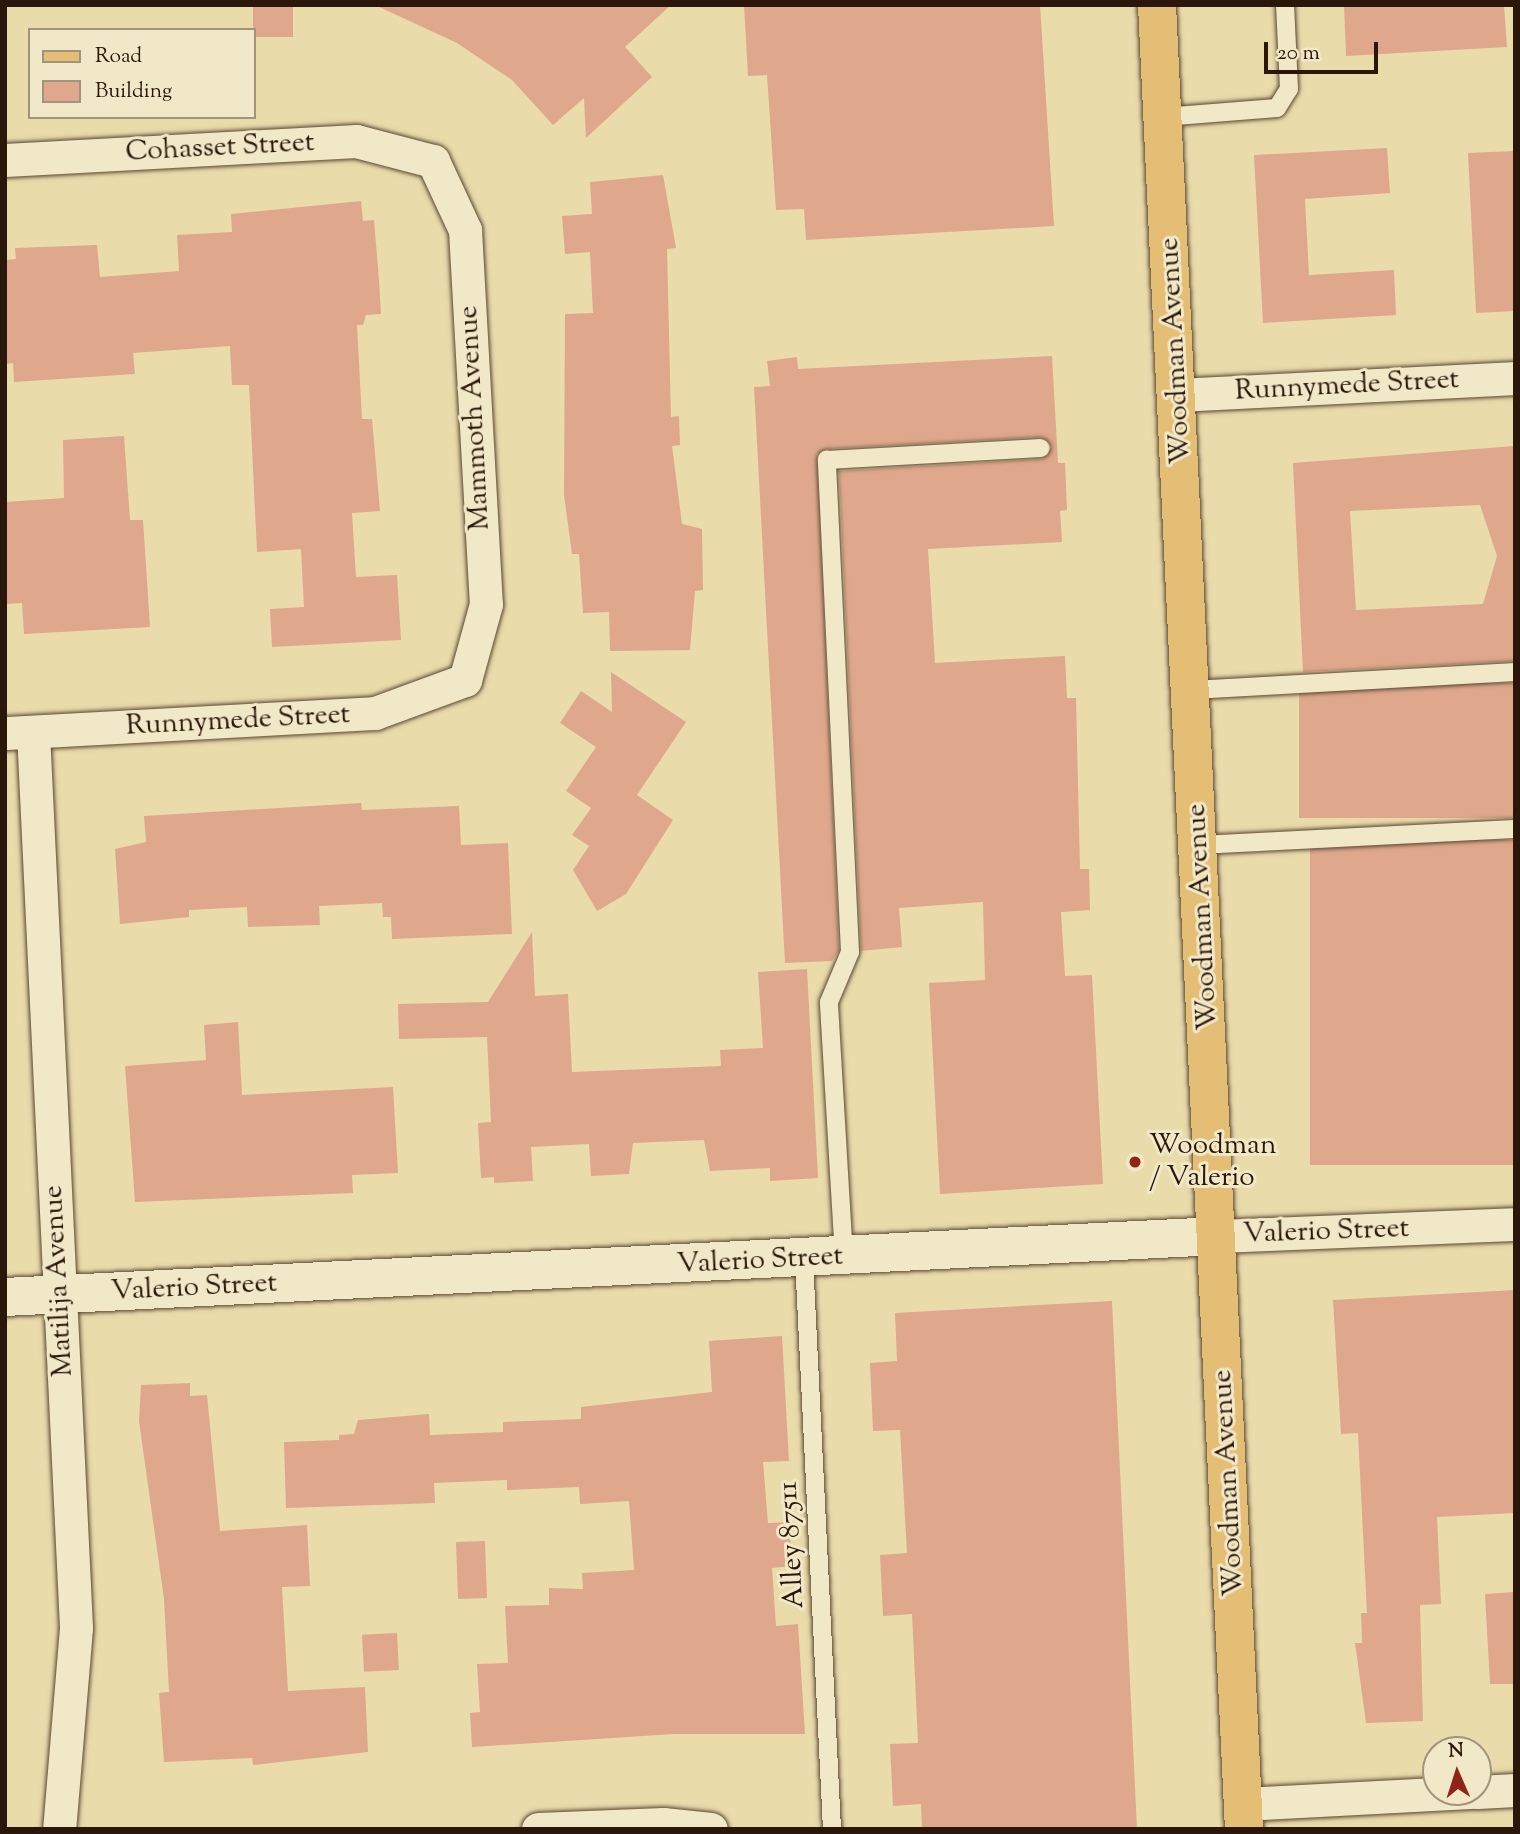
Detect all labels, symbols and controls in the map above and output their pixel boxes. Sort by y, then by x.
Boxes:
legend [28,28,256,119]
scale bar [1268,28,1382,72]
text: 20 m [1277,39,1320,69]
text: Road [95,42,142,72]
text: Building [95,77,172,107]
street label: Cohasset Street [125,126,315,170]
street label: Woodman Avenue [1153,237,1199,465]
street label: Mammoth Avenue [452,305,498,531]
street label: Runnymede Street [1234,363,1460,409]
street label: Runnymede Street [125,698,351,744]
street label: Woodman Avenue [1180,803,1226,1031]
place label: Woodman / Valerio [1149,1129,1276,1195]
marker: Woodman / Valerio [1127,1154,1143,1170]
street label: Matilija Avenue [37,1184,81,1378]
street label: Valerio Street [1242,1212,1410,1252]
street label: Valerio Street [676,1240,844,1282]
street label: Valerio Street [110,1267,278,1309]
street label: Woodman Avenue [1206,1369,1252,1597]
street label: Alley 87511 [772,1481,812,1609]
north arrow [1422,1736,1492,1806]
text: N [1448,1738,1464,1765]

